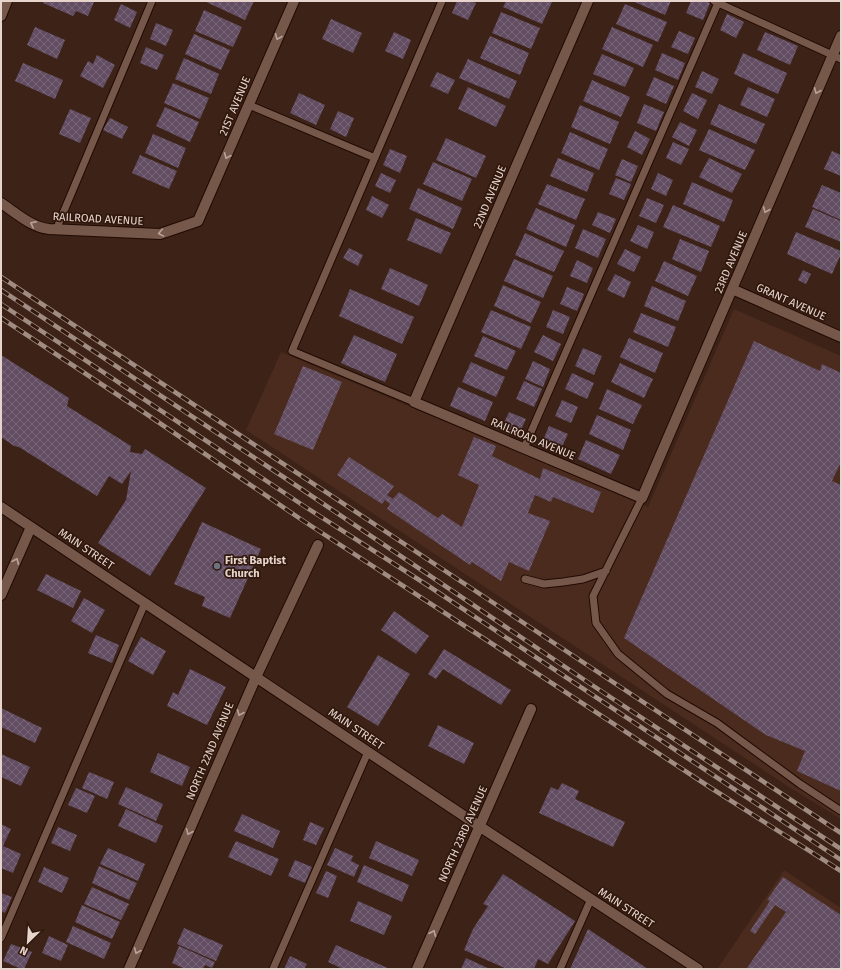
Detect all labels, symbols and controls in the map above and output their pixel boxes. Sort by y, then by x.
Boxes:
one-way arrow [275,32,283,40]
street label: 21ST AVENUE [217,74,253,138]
one-way arrow [814,87,822,94]
one-way arrow [223,152,231,159]
street label: 22ND AVENUE [471,163,509,230]
one-way arrow [763,206,771,213]
street label: RAILROAD AVENUE [52,210,144,228]
one-way arrow [29,221,37,228]
one-way arrow [158,228,164,236]
street label: 23RD AVENUE [712,229,750,295]
street label: GRANT AVENUE [754,281,828,323]
street label: RAILROAD AVENUE [489,415,577,463]
street label: MAIN STREET [56,526,116,572]
place label: First Baptist Church [225,554,287,580]
one-way arrow [11,558,19,565]
marker: First Baptist Church [212,561,222,571]
street label: NORTH 22ND AVENUE [184,700,237,802]
street label: MAIN STREET [326,706,386,752]
one-way arrow [237,708,245,716]
street label: NORTH 23RD AVENUE [436,784,490,884]
one-way arrow [185,828,193,835]
street label: MAIN STREET [596,885,657,931]
north arrow [8,922,48,962]
one-way arrow [428,930,436,938]
text: N [18,943,30,958]
one-way arrow [134,947,142,955]

